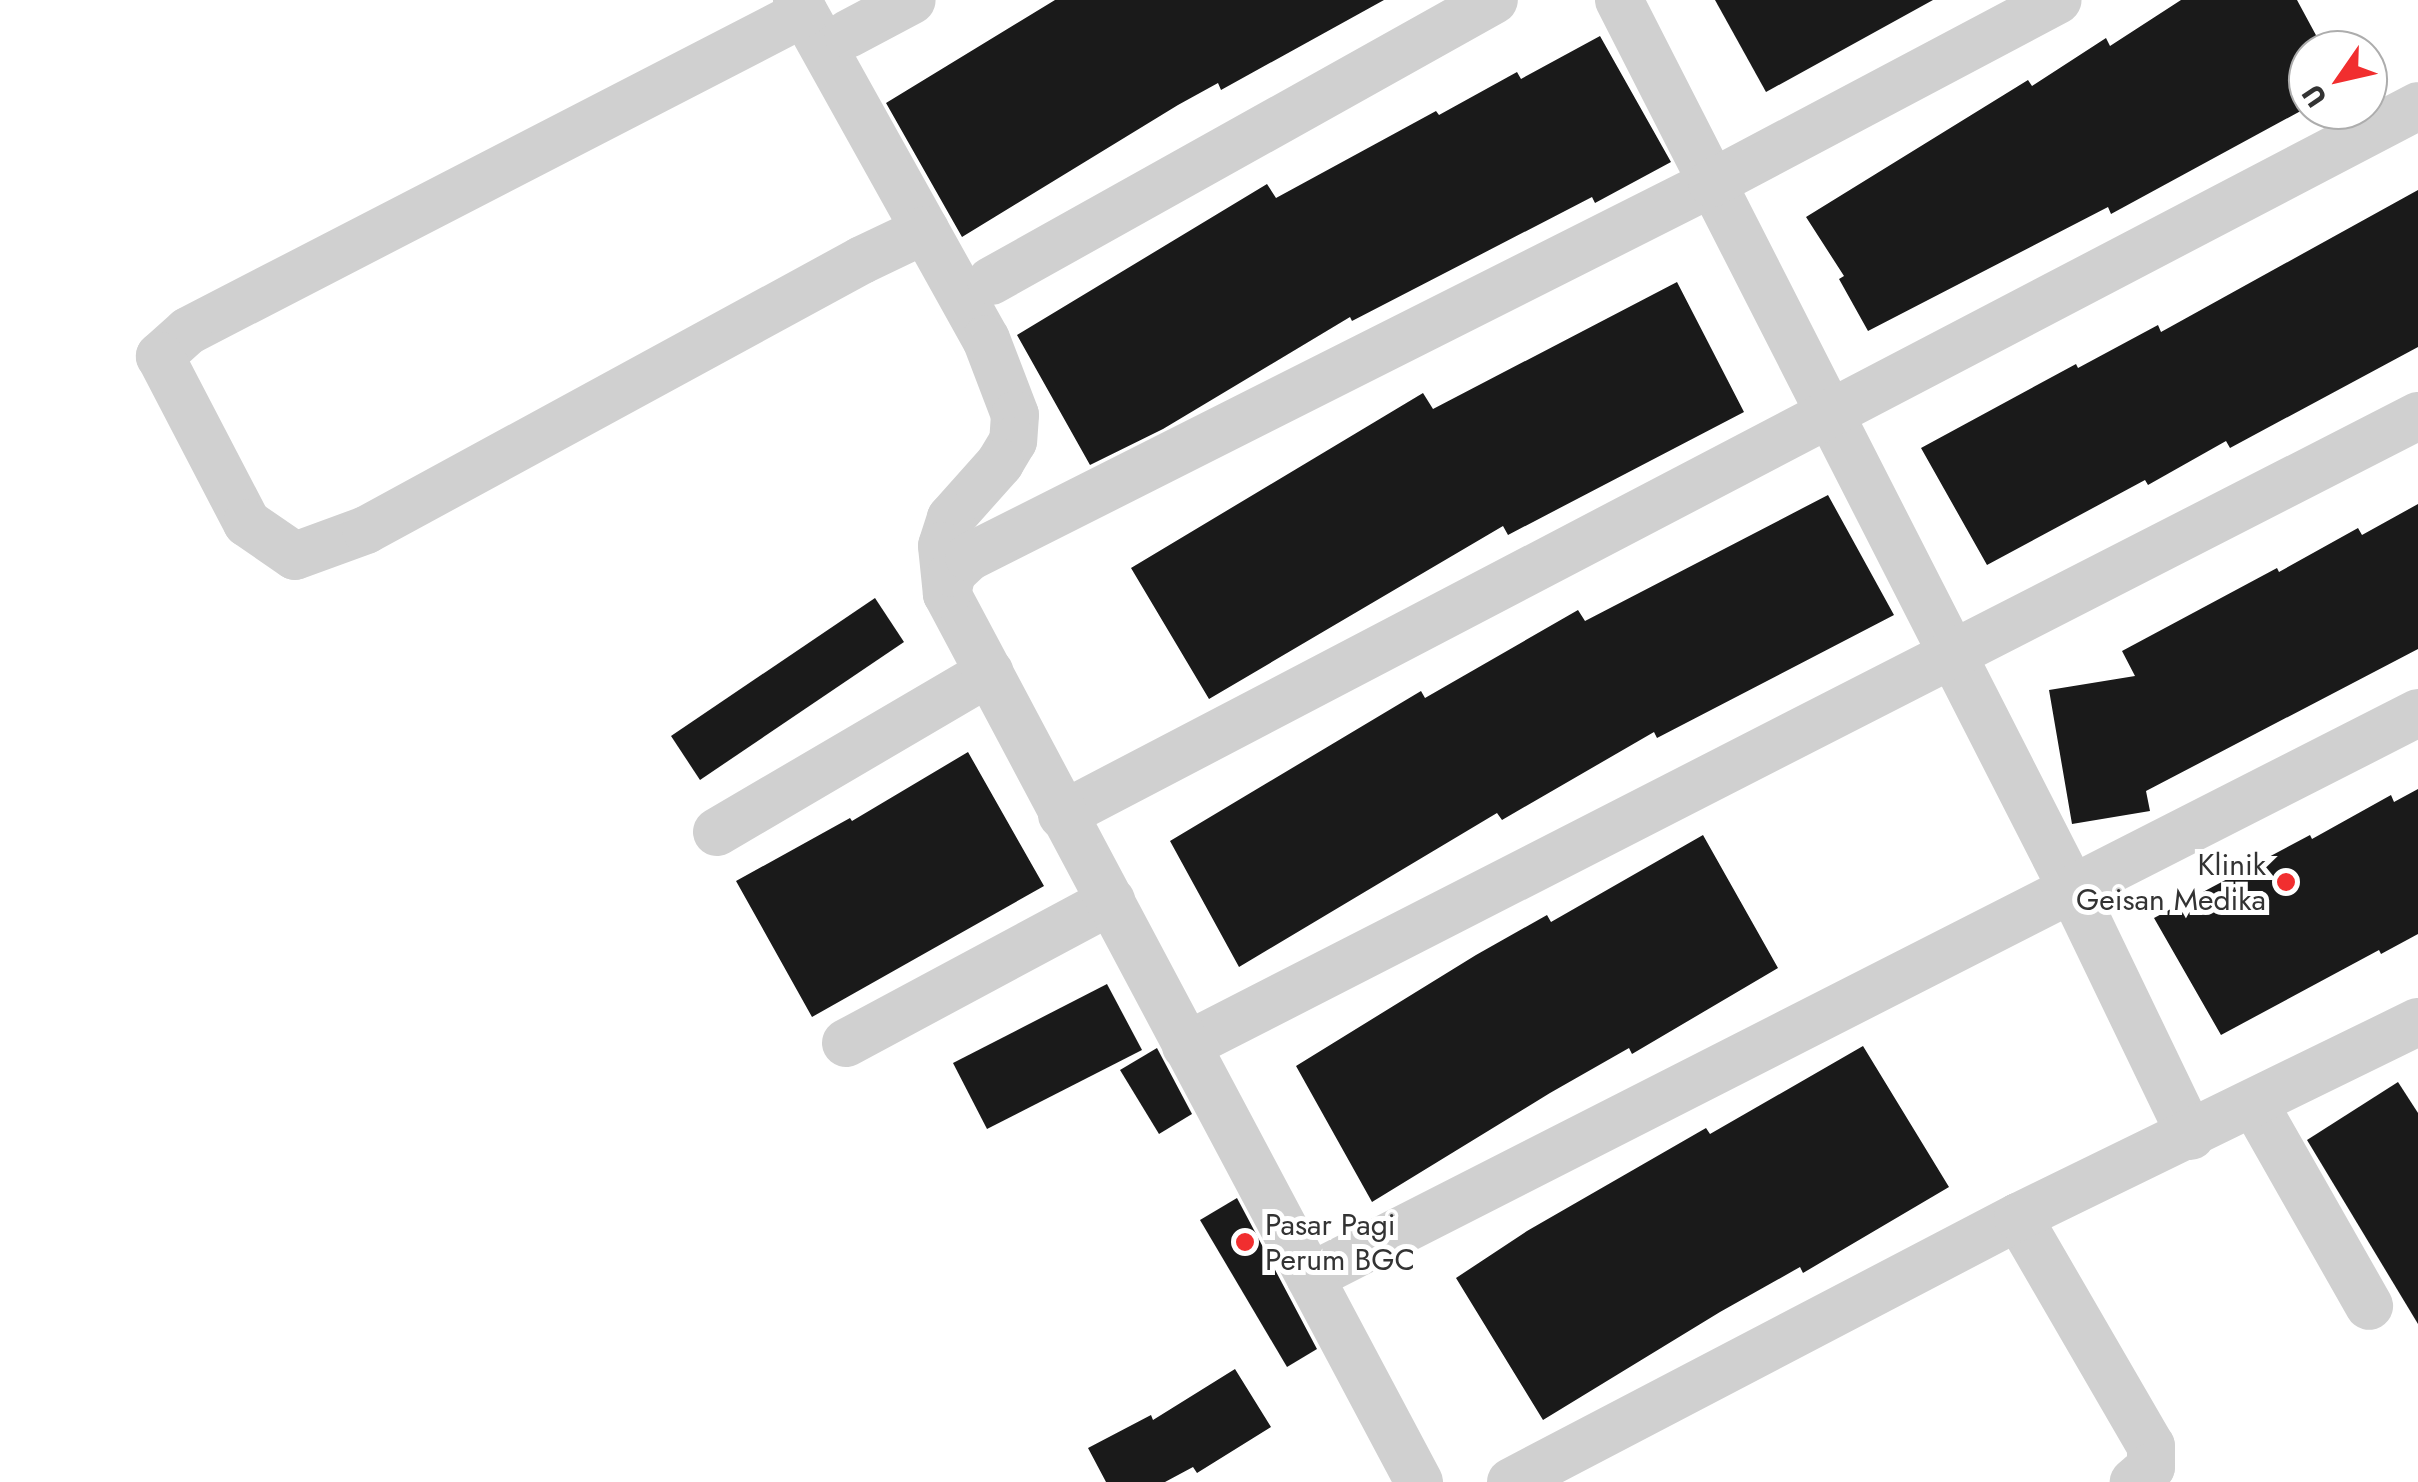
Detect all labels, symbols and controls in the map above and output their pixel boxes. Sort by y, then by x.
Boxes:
north arrow [2288,30,2388,130]
text: U [2292,76,2337,116]
place label: Klinik Geisan Medika [2076,847,2266,918]
marker: Klinik Geisan Medika [2275,871,2297,893]
place label: Pasar Pagi Perum BGC [1265,1207,1415,1278]
marker: Pasar Pagi Perum BGC [1234,1231,1256,1253]

